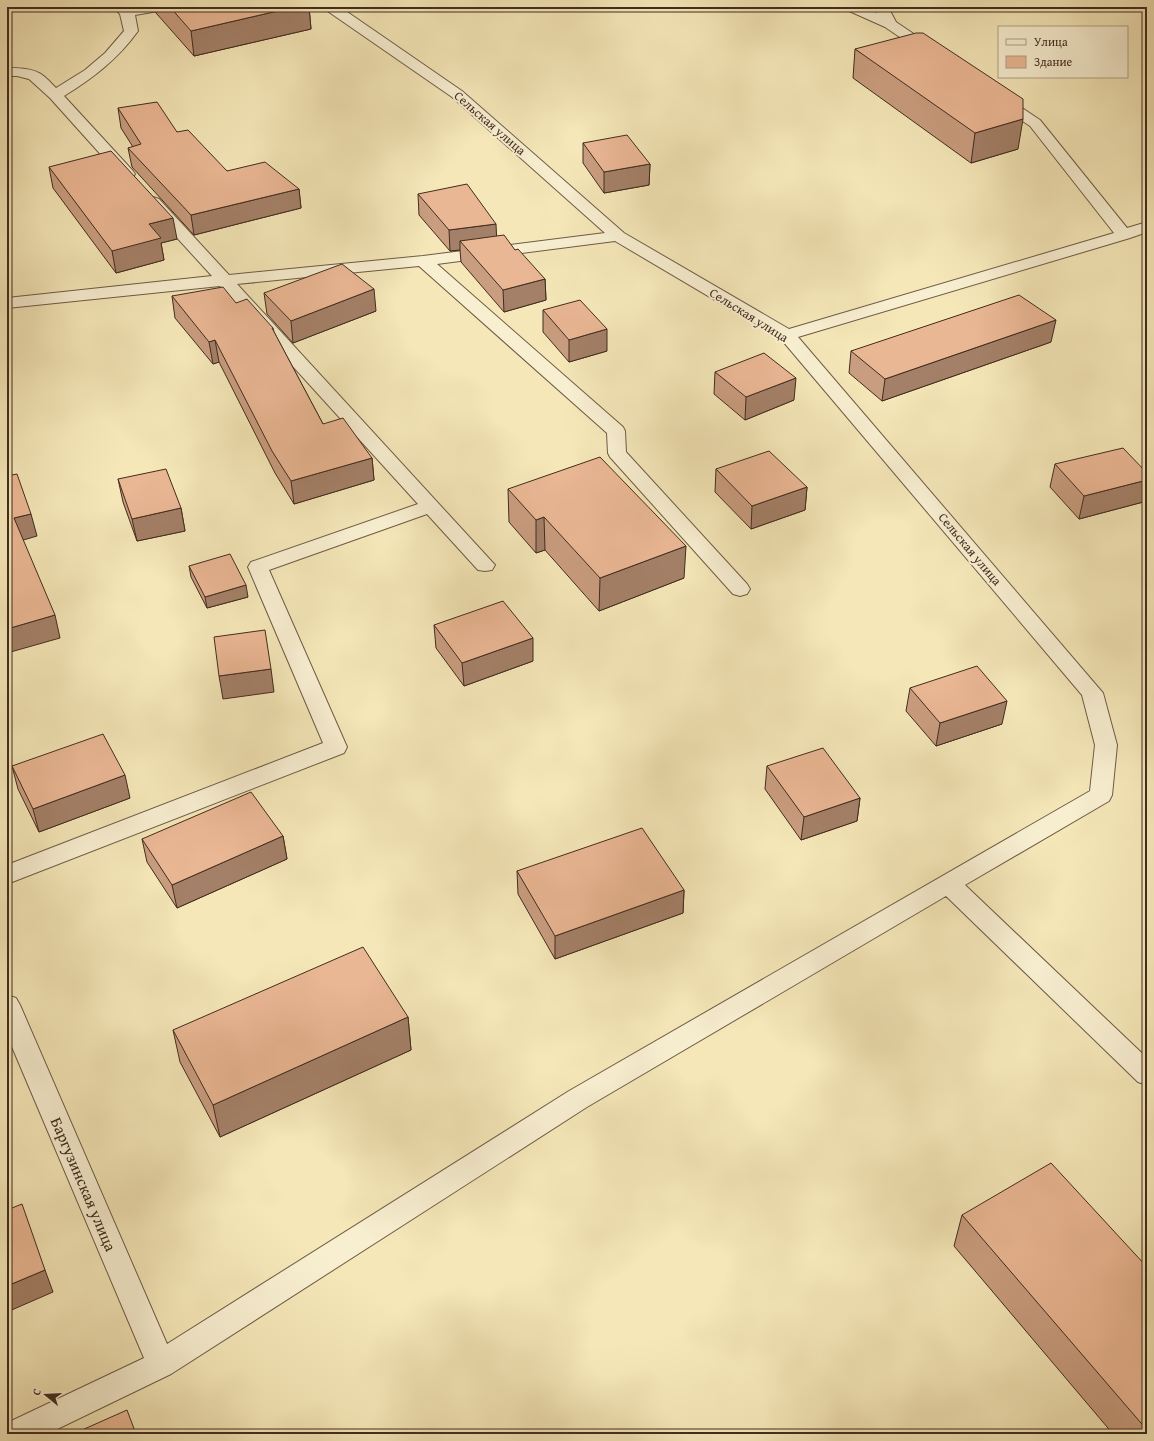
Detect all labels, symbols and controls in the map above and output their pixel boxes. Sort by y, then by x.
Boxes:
legend [998,26,1128,78]
text: Улица [1034,33,1068,50]
text: Здание [1034,53,1073,70]
street label: Сельская улица [450,86,531,160]
street label: Сельская улица [706,283,793,347]
street label: Сельская улица [934,509,1007,590]
street label: Баргузинская улица [45,1113,123,1255]
north arrow [26,1375,66,1415]
text: С [28,1386,45,1397]

